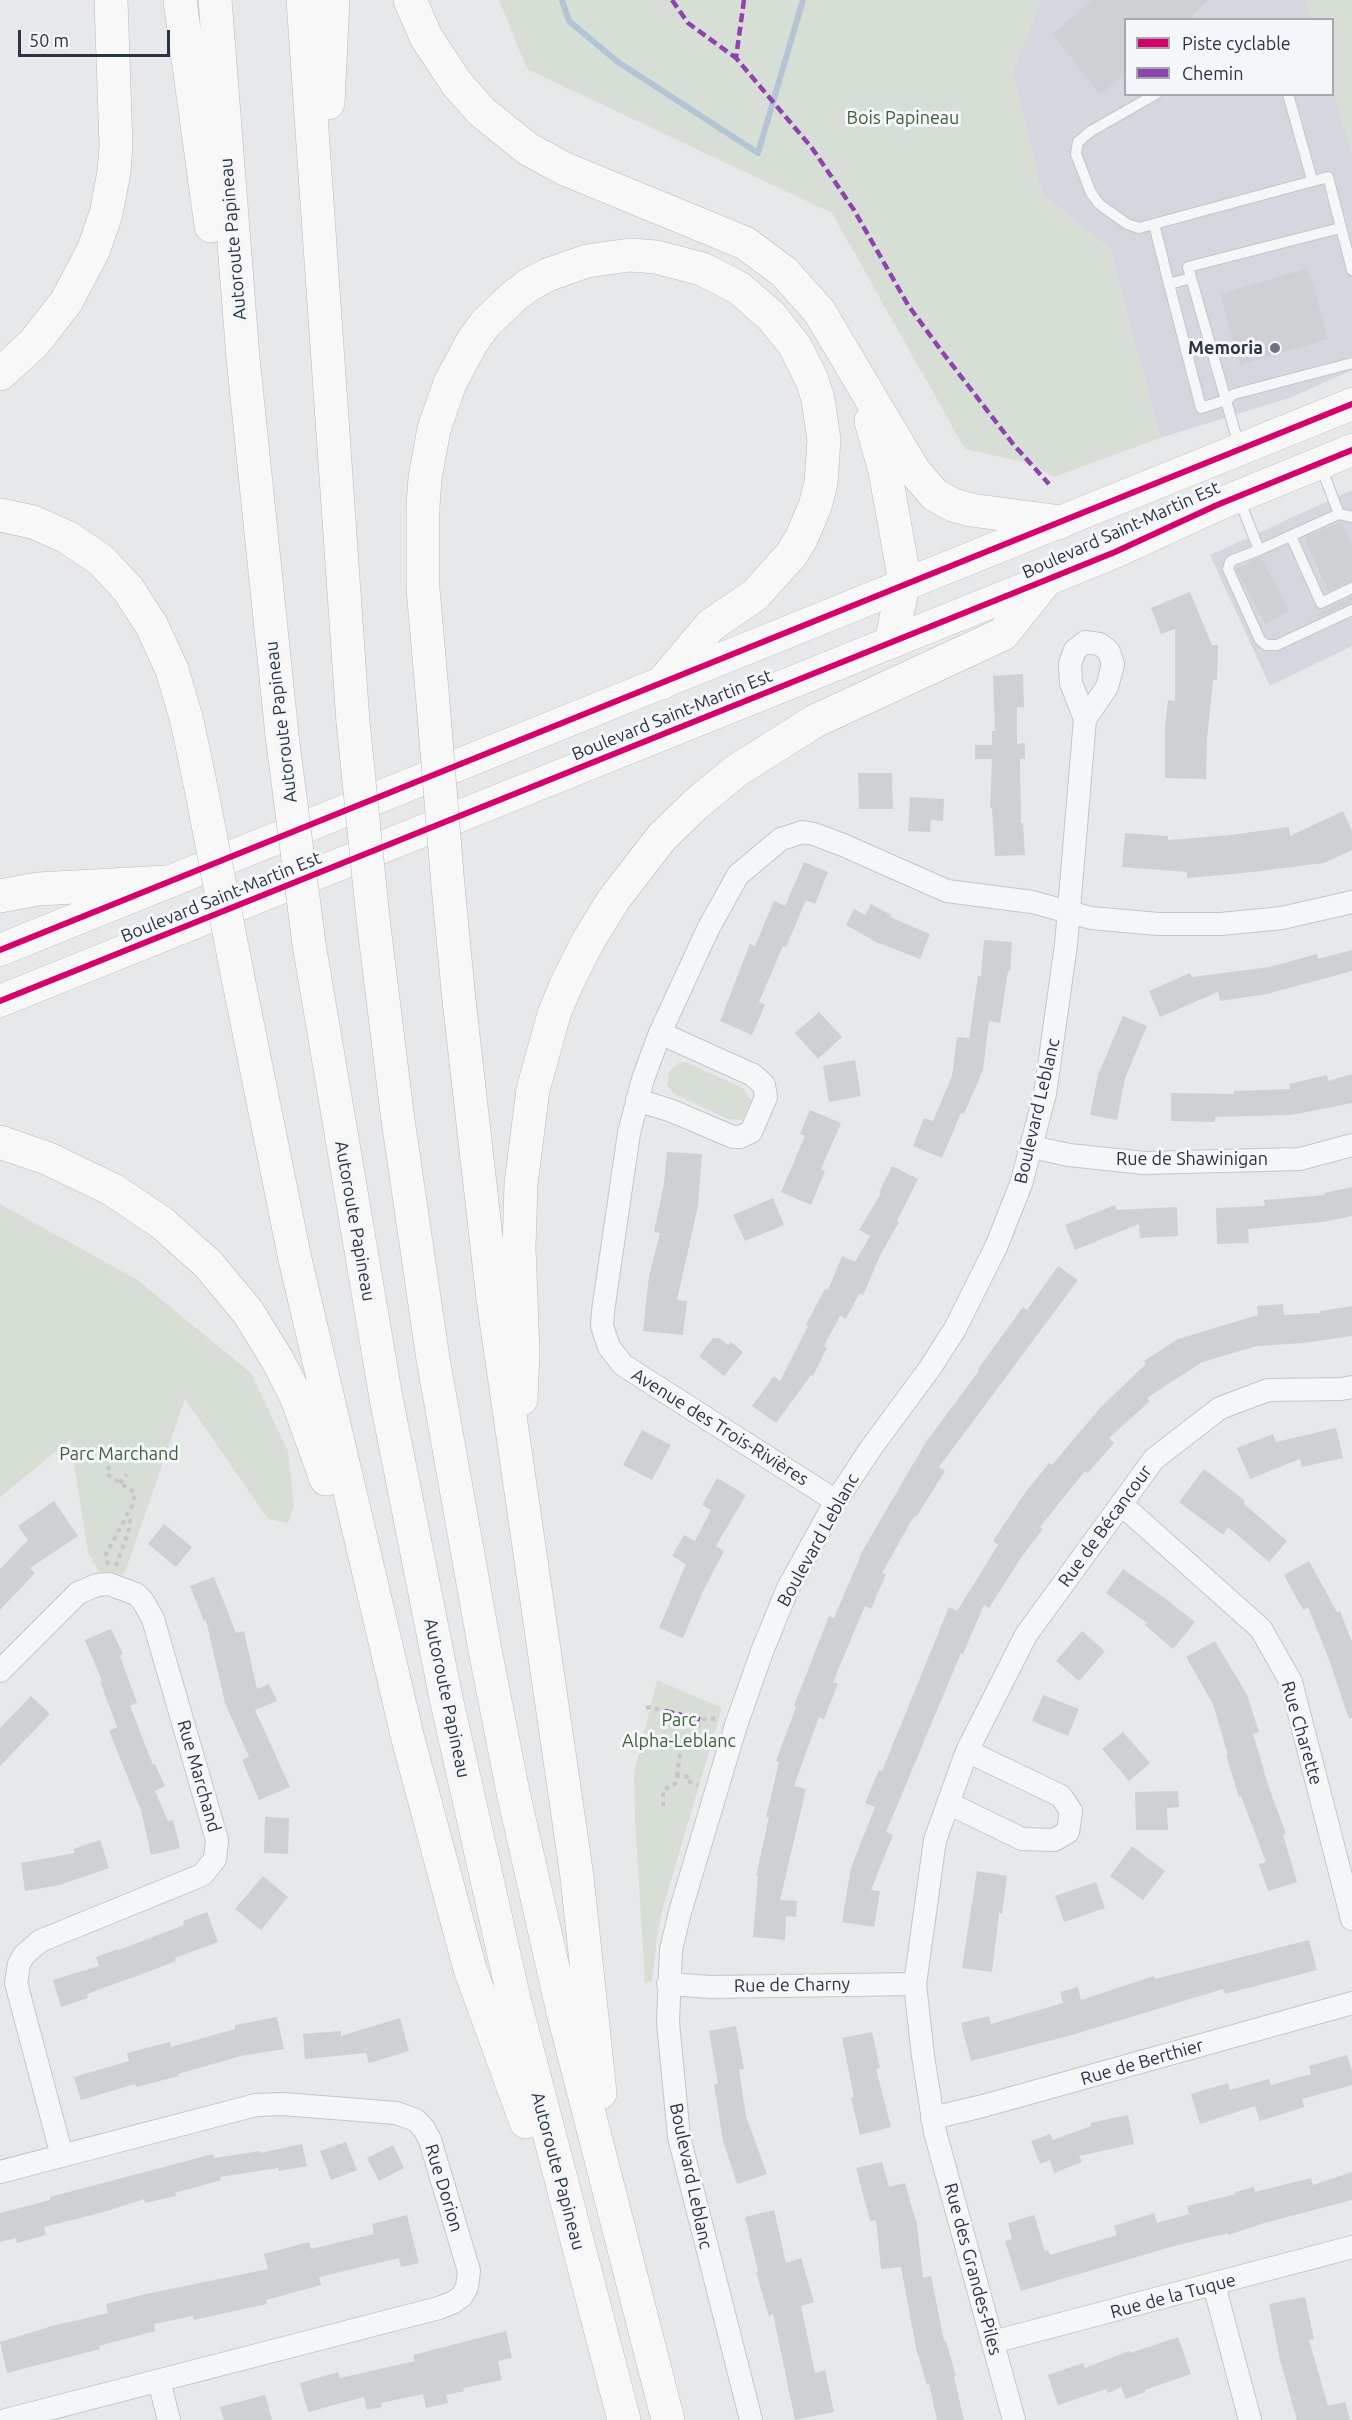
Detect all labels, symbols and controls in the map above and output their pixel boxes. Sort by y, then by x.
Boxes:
scale bar [21,18,172,56]
legend [1124,18,1334,96]
text: 50 m [29,30,69,50]
text: Piste cyclable [1182,33,1291,53]
text: Chemin [1182,63,1243,83]
park label: Bois Papineau [847,107,959,129]
street label: Autoroute Papineau [215,157,251,321]
place label: Memoria [1188,337,1263,359]
marker: Memoria [1268,341,1282,355]
street label: Boulevard Saint-Martin Est [1019,477,1223,583]
street label: Autoroute Papineau [260,640,302,804]
street label: Boulevard Saint-Martin Est [569,665,775,765]
street label: Boulevard Saint-Martin Est [118,847,324,947]
street label: Boulevard Leblanc [1010,1036,1064,1186]
street label: Autoroute Papineau [330,1139,380,1303]
street label: Rue de Shawinigan [1116,1148,1268,1170]
street label: Avenue des Trois-Rivières [628,1364,812,1490]
park label: Parc Marchand [59,1443,179,1465]
street label: Rue de Bécancour [1054,1461,1156,1591]
street label: Boulevard Leblanc [773,1470,863,1610]
street label: Autoroute Papineau [420,1616,474,1780]
street label: Rue Charette [1277,1679,1327,1787]
park label: Parc Alpha-Leblanc [622,1709,736,1752]
street label: Rue Marchand [173,1717,225,1835]
street label: Rue de Charny [734,1973,850,1997]
street label: Rue de Berthier [1078,2034,1206,2090]
street label: Autoroute Papineau [527,2090,589,2252]
street label: Boulevard Leblanc [665,2101,717,2251]
street label: Rue Dorion [420,2141,468,2235]
street label: Rue des Grandes-Piles [940,2181,1006,2357]
street label: Rue de la Tuque [1108,2269,1238,2323]

